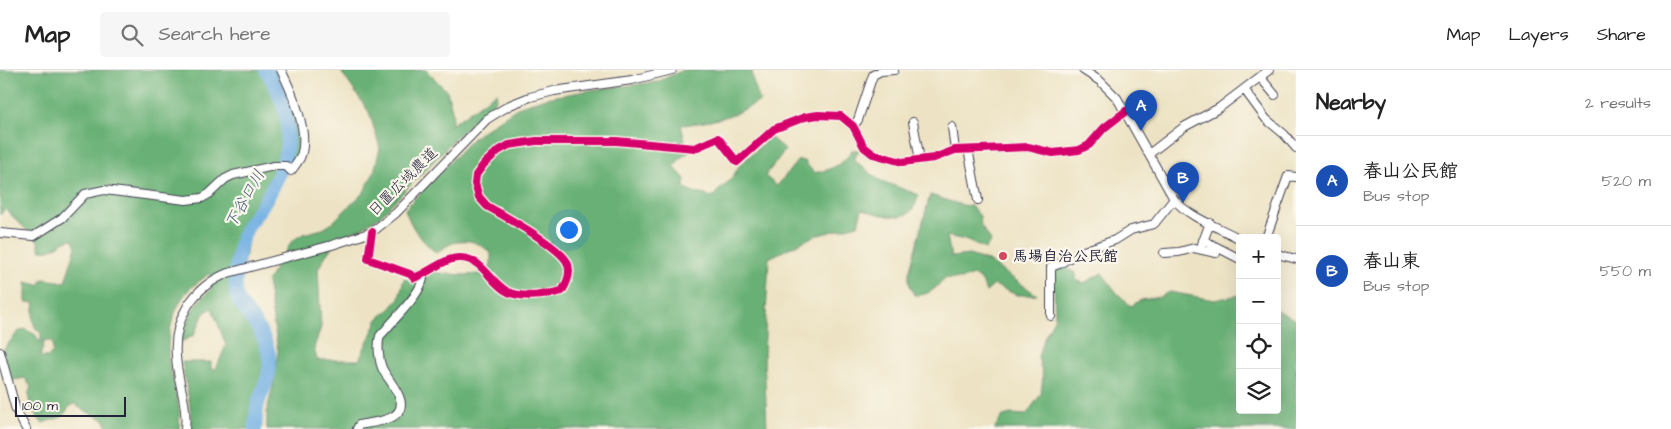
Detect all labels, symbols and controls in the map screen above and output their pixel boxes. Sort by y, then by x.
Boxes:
search box [100,12,450,57]
text: Map [25,18,70,52]
icon: search [118,21,146,49]
text: Search here [158,21,271,48]
text: Map [1446,22,1480,47]
text: Layers [1508,22,1569,47]
text: Share [1597,22,1646,47]
text: Nearby [1316,88,1386,117]
pin: A [1125,90,1157,131]
text: 2 results [1585,92,1651,114]
street label: 日置広域農道 [364,143,442,221]
text: 春山公民館 [1363,158,1458,185]
pin: B [1167,162,1199,203]
water label: 下谷口川 [220,166,270,232]
text: A [1327,170,1337,192]
text: 520 m [1602,170,1651,192]
text: Bus stop [1363,185,1429,207]
your location [556,217,582,243]
map controls [1236,234,1281,414]
button: + [1236,234,1281,279]
place label: 馬場自治公民館 [1013,246,1118,267]
text: 春山東 [1363,248,1420,275]
marker: 馬場自治公民館 [997,250,1009,262]
text: B [1326,260,1338,282]
text: 550 m [1599,260,1651,282]
text: Bus stop [1363,275,1429,297]
button: − [1236,279,1281,324]
button: locate [1236,324,1281,369]
button: layers [1236,369,1281,414]
scale bar [15,394,126,417]
text: 100 m [22,396,58,416]

